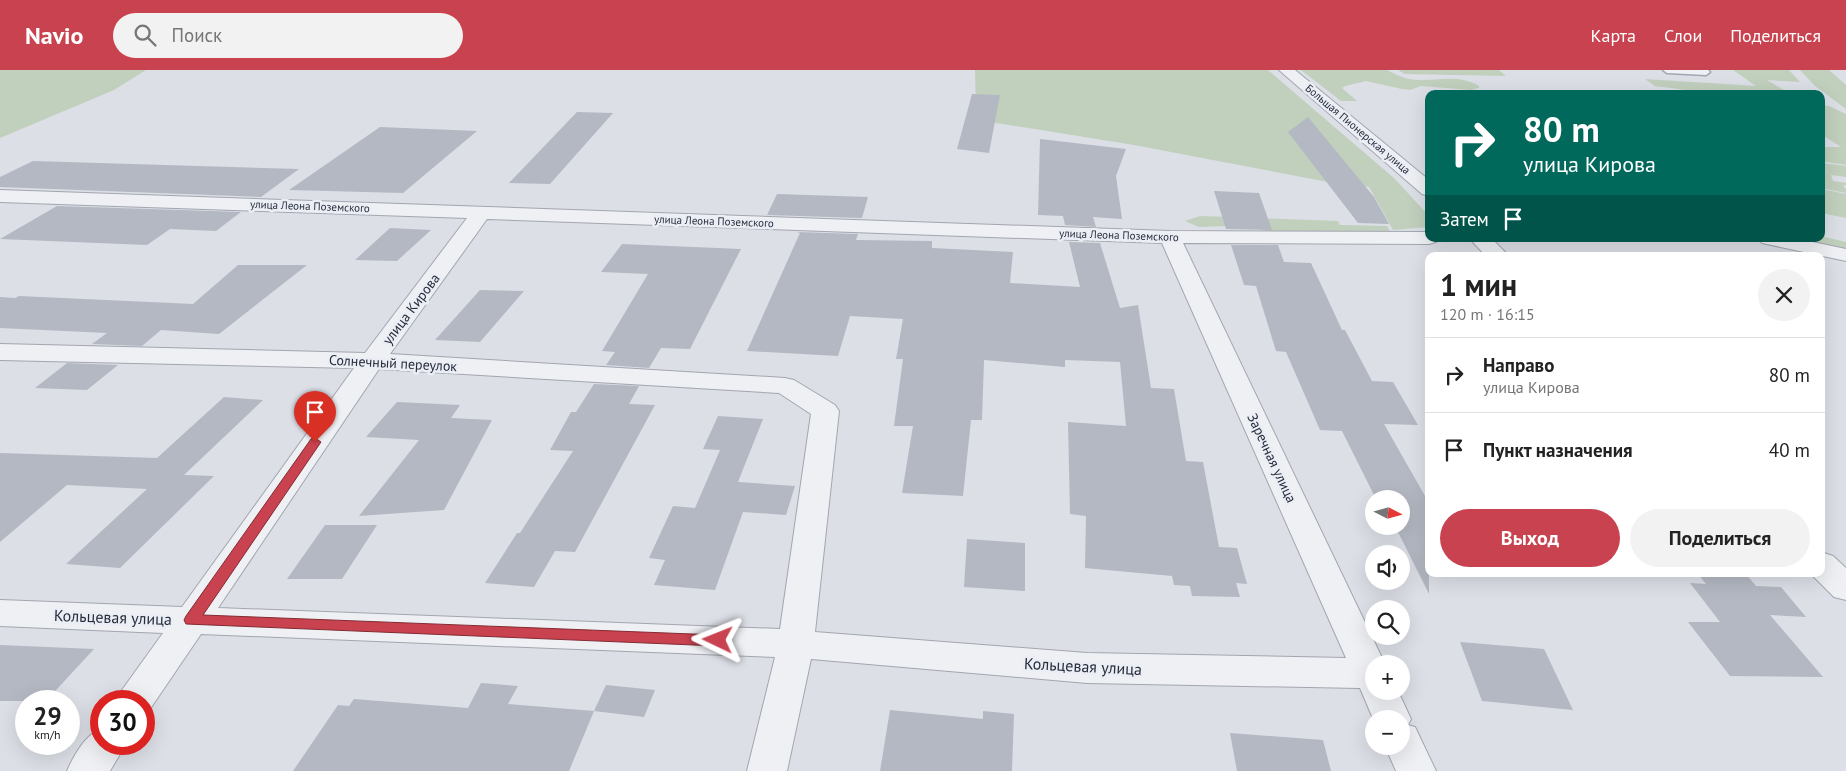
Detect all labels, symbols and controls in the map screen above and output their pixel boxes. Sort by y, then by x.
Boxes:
search box [113,13,463,58]
text: Navio [25,20,83,51]
icon: search [131,21,159,49]
text: Поиск [171,23,222,47]
text: Карта [1591,24,1636,47]
text: Слои [1664,24,1702,47]
text: Поделиться [1730,24,1821,47]
street label: Большая Пионерская улица [1303,81,1413,177]
text: 80 m [1523,106,1600,152]
icon: right [1440,110,1505,175]
text: улица Кирова [1523,150,1656,178]
street label: улица Леона Поземского [250,197,370,215]
icon: arrive [1499,205,1527,233]
text: Затем [1440,207,1489,231]
street label: улица Леона Поземского [654,212,774,230]
street label: улица Леона Поземского [1059,226,1179,244]
text: 1 мин [1440,265,1517,304]
button: close [1758,269,1810,321]
street label: улица Кирова [378,270,444,348]
text: 120 m · 16:15 [1440,304,1535,324]
street label: Солнечный переулок [328,351,458,375]
text: Направо [1483,353,1554,377]
icon: right [1440,361,1468,389]
text: 80 m [1769,363,1810,387]
text: улица Кирова [1483,377,1580,397]
pin [294,391,336,442]
icon: arrive [301,398,329,426]
street label: Заречная улица [1243,410,1301,506]
icon: arrive [1440,436,1468,464]
text: Пункт назначения [1483,438,1633,462]
text: 40 m [1769,438,1810,462]
north arrow [1365,490,1410,535]
map controls [1365,490,1410,755]
button: Выход [1440,509,1620,567]
button: Поделиться [1630,509,1810,567]
button: sound [1365,545,1410,590]
button: search [1365,600,1410,645]
street label: Кольцевая улица [54,605,172,629]
position arrow [691,613,743,665]
street label: Кольцевая улица [1024,653,1142,679]
button: + [1365,655,1410,700]
speed limit sign: 30 [90,690,155,755]
text: 29 [33,700,62,732]
button: − [1365,710,1410,755]
text: km/h [34,727,61,742]

